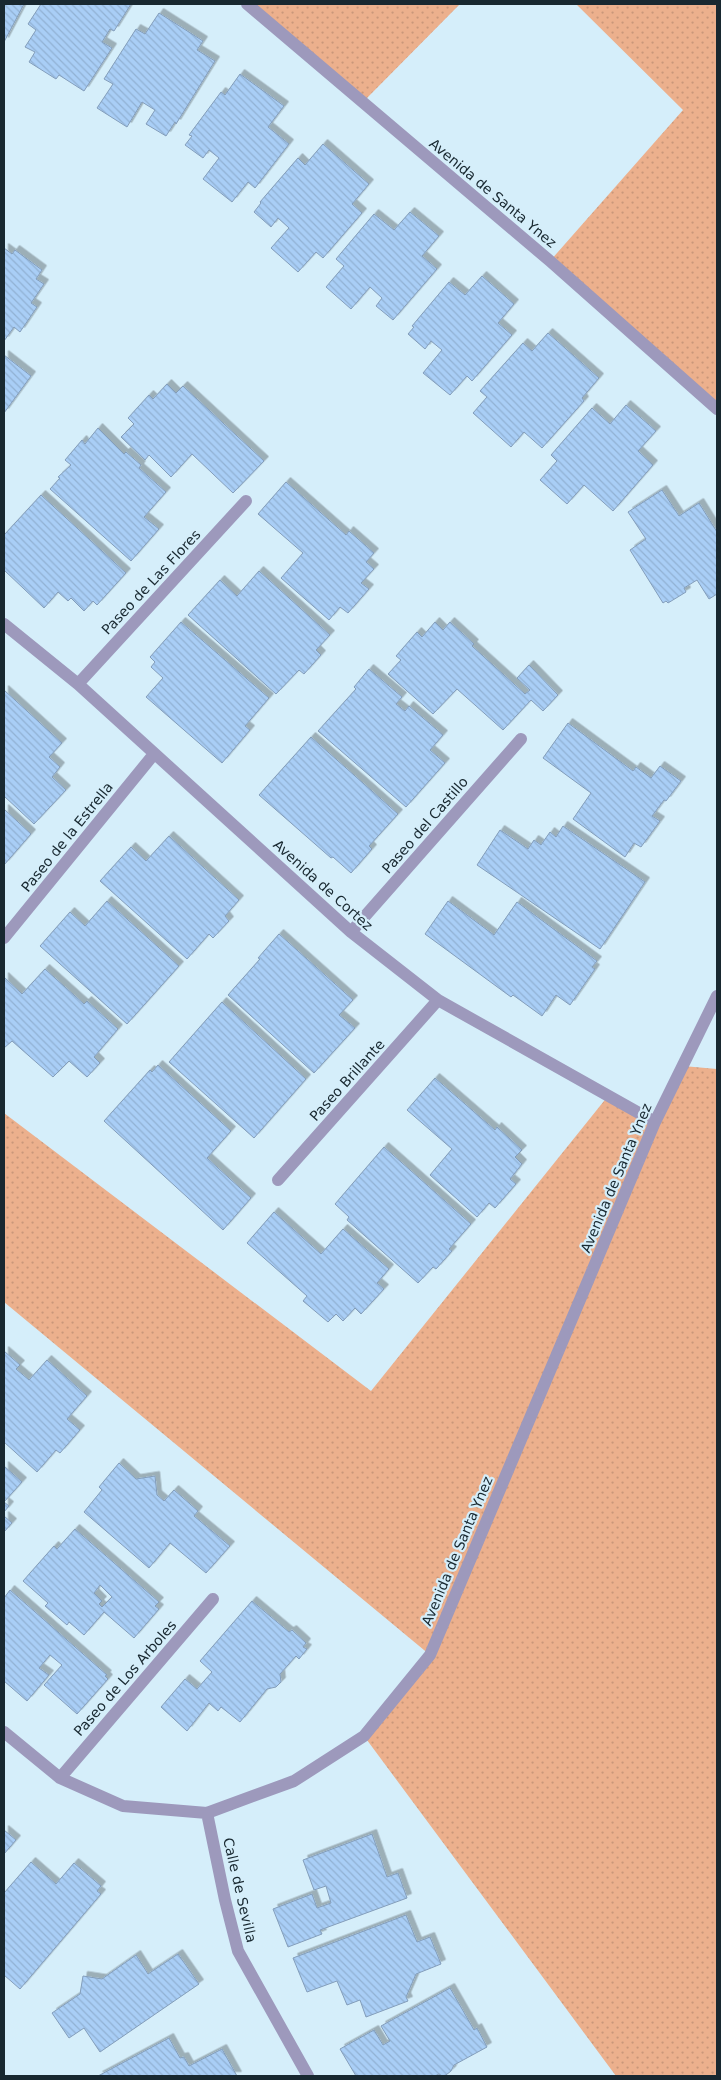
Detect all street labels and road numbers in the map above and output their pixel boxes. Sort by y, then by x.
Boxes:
street label: Avenida de Santa Ynez [426,135,560,251]
street label: Paseo de Las Flores [98,526,204,638]
street label: Paseo del Castillo [379,774,471,876]
street label: Paseo de la Estrella [18,779,116,895]
street label: Avenida de Cortez [270,836,376,934]
street label: Paseo Brillante [306,1036,388,1124]
street label: Avenida de Santa Ynez [577,1101,655,1255]
street label: Avenida de Santa Ynez [418,1474,496,1628]
street label: Paseo de Los Arboles [71,1617,179,1739]
street label: Calle de Sevilla [220,1836,260,1944]

